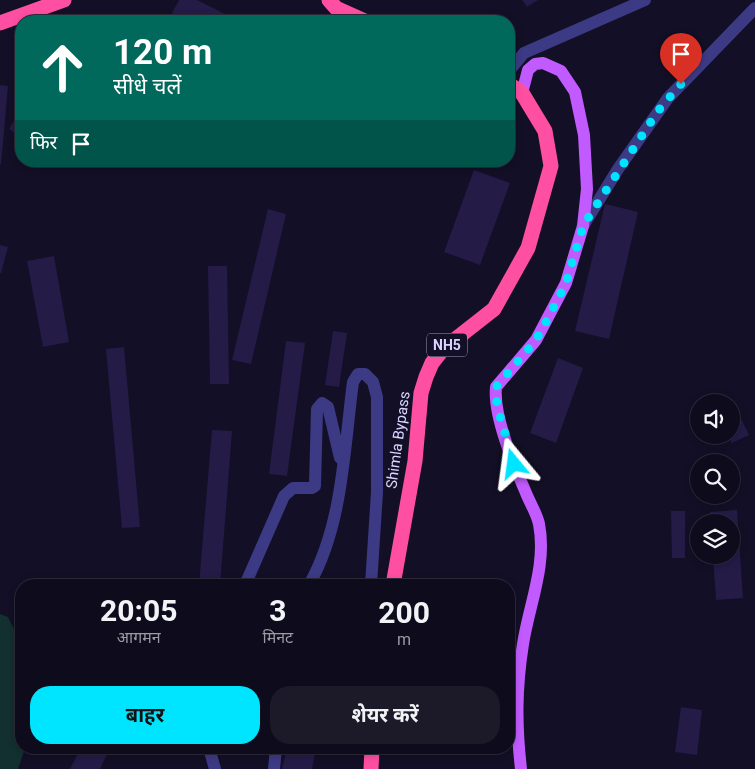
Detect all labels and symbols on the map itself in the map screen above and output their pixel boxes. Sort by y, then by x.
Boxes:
pin [660,33,702,84]
road number: NH5 [427,334,467,356]
street label: Shimla Bypass [382,390,414,490]
position arrow [487,437,539,489]

